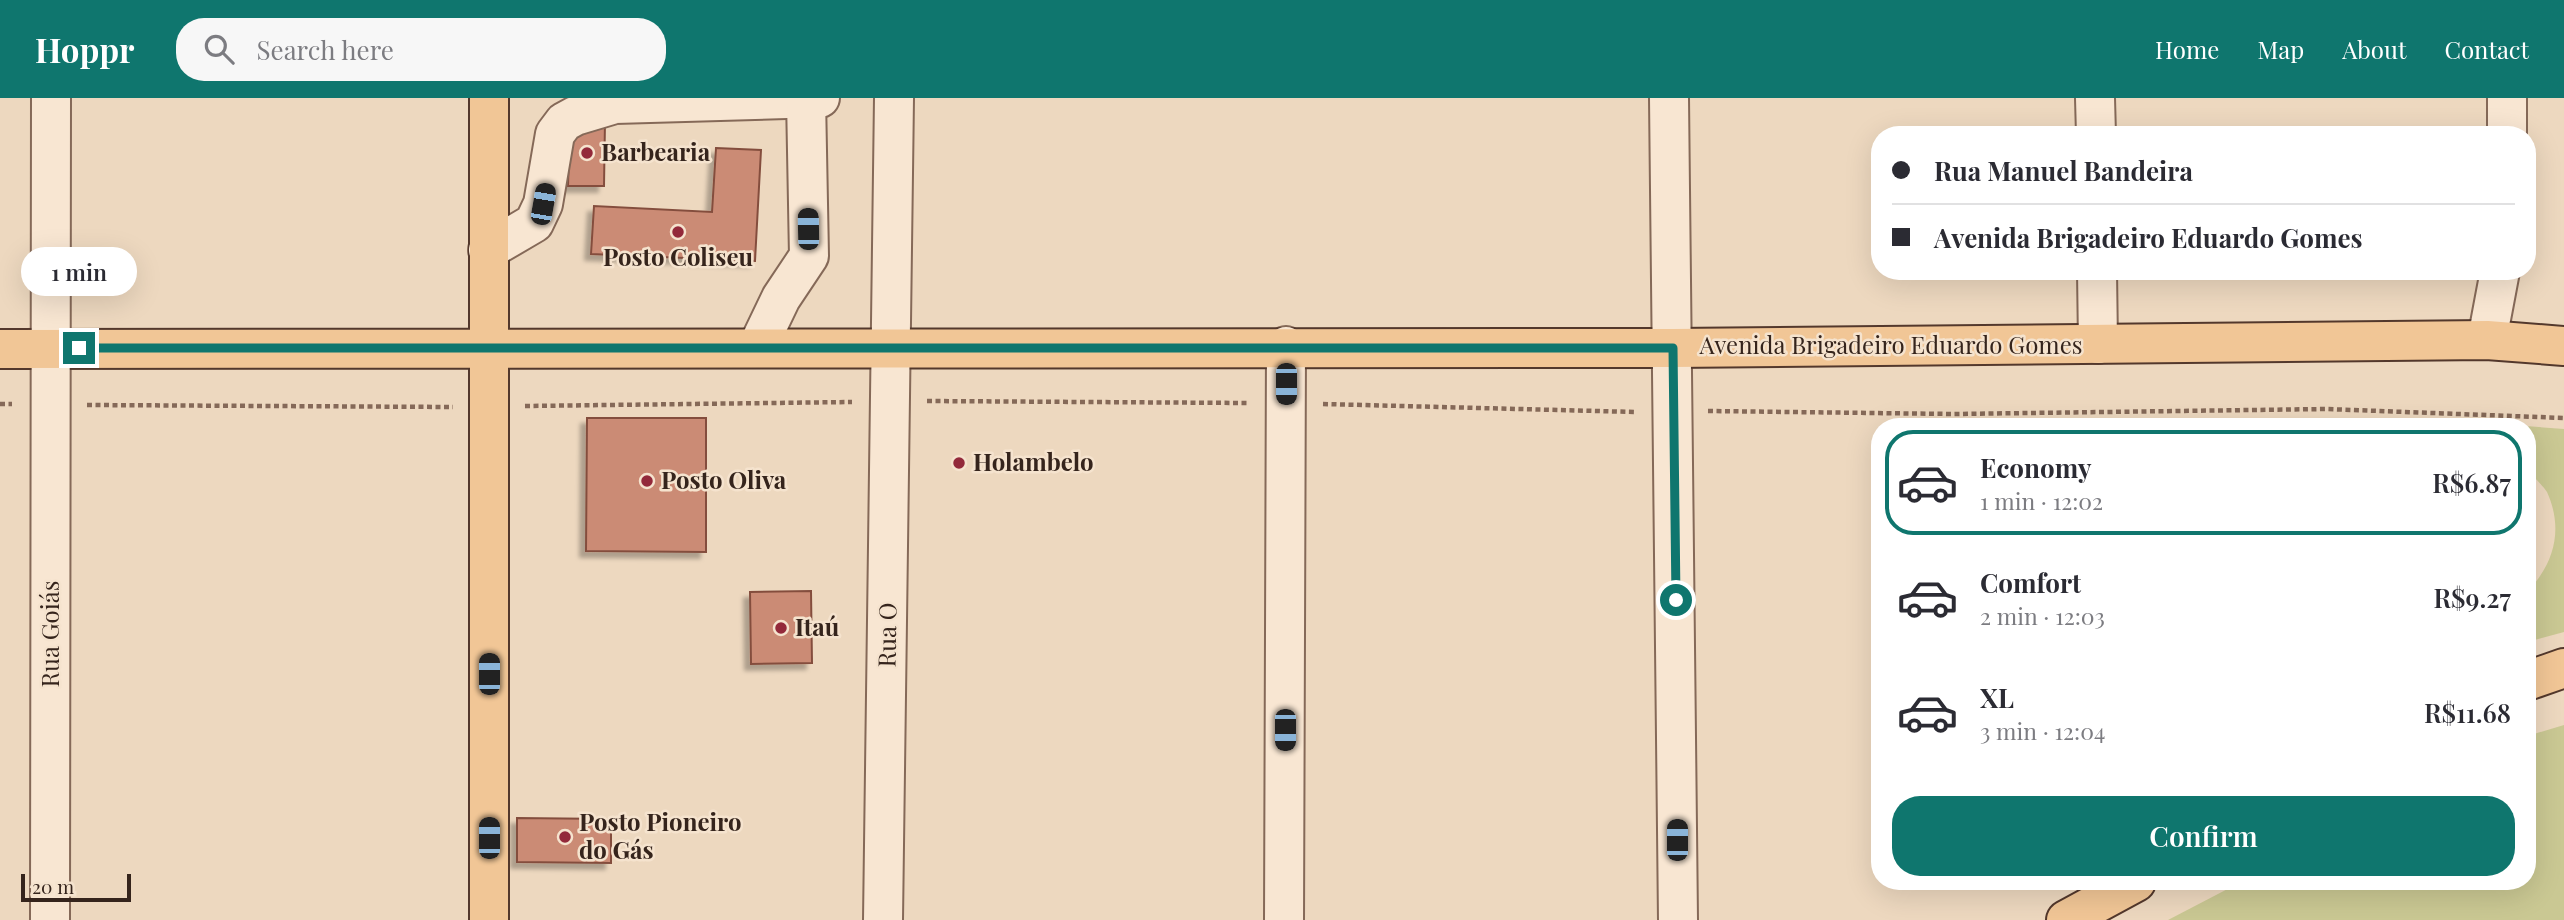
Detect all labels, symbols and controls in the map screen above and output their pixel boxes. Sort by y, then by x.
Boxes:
search box [176,18,666,81]
text: Hoppr [35,27,134,71]
icon: search [200,30,238,68]
text: Search here [256,32,394,67]
text: Home [2155,33,2219,65]
text: Map [2257,33,2304,65]
text: About [2342,33,2406,65]
text: Contact [2444,33,2529,65]
place label: Barbearia [601,135,711,167]
marker: Barbearia [579,145,595,161]
text: Rua Manuel Bandeira [1934,153,2193,188]
car [530,181,557,227]
car [798,208,819,250]
text: Avenida Brigadeiro Eduardo Gomes [1934,220,2363,255]
marker: Posto Coliseu [670,224,686,240]
place label: Posto Coliseu [603,240,754,272]
callout: 1 min [21,246,137,296]
text: 1 min [51,256,107,287]
street label: Avenida Brigadeiro Eduardo Gomes [1698,328,2083,360]
route end [63,332,95,364]
car [1276,363,1297,405]
place label: Holambelo [973,445,1094,477]
text: Economy [1980,450,2091,485]
icon: car [1896,451,1959,514]
marker: Holambelo [951,455,967,471]
place label: Posto Oliva [661,463,787,495]
text: R$6.87 [2432,465,2511,500]
marker: Posto Oliva [639,473,655,489]
text: 1 min · 12:02 [1980,485,2103,516]
text: Comfort [1980,565,2081,600]
icon: car [1896,566,1959,629]
text: R$9.27 [2433,580,2511,615]
street label: Rua Goiás [33,581,65,687]
route start [1660,584,1692,616]
text: 2 min · 12:03 [1980,600,2105,631]
street label: Rua O [869,602,903,668]
place label: Itaú [795,610,840,642]
marker: Itaú [773,620,789,636]
car [479,653,500,695]
text: XL [1980,680,2014,715]
icon: car [1896,681,1959,744]
text: R$11.68 [2424,695,2511,730]
car [1275,709,1296,751]
text: 3 min · 12:04 [1980,715,2105,746]
button: Confirm [1892,796,2515,876]
place label: Posto Pioneiro do Gás [579,805,742,865]
car [479,817,500,859]
car [1667,819,1688,861]
marker: Posto Pioneiro do Gás [557,829,573,845]
scale bar [21,871,131,903]
text: 20 m [32,873,74,899]

